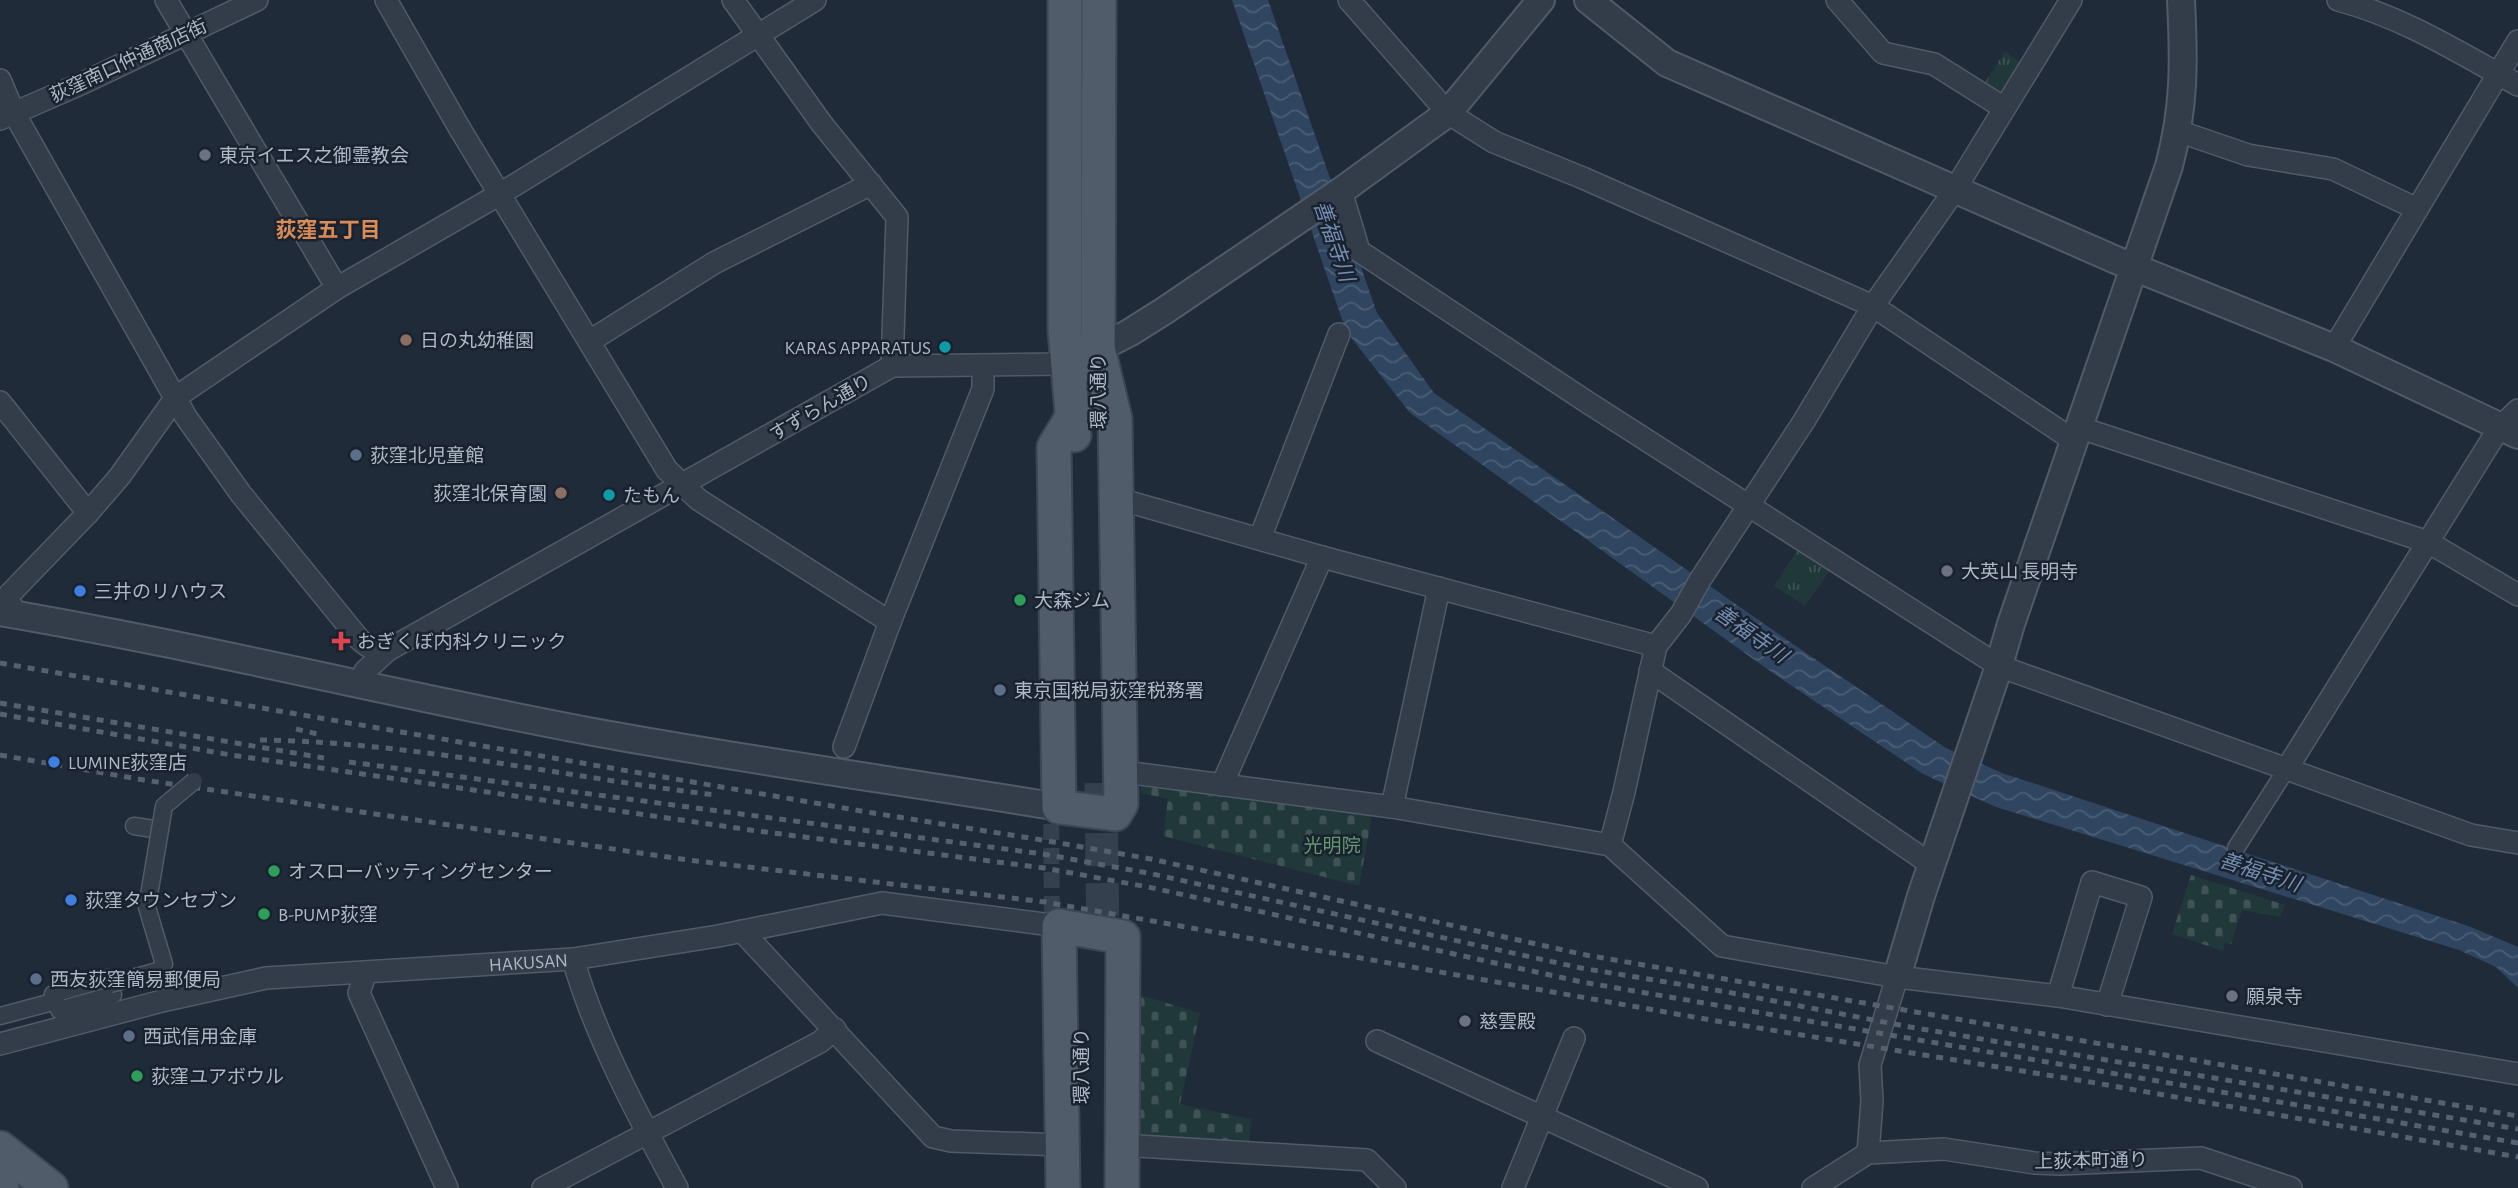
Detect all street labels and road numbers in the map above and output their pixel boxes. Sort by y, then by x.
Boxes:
street label: 荻窪南口仲通商店街 [46,15,210,106]
street label: 環八通り [1089,353,1109,429]
street label: すずらん通り [766,371,875,445]
street label: HAKUSAN [488,951,569,975]
street label: 環八通り [1072,1028,1092,1104]
street label: 上荻本町通り [2034,1150,2148,1172]

